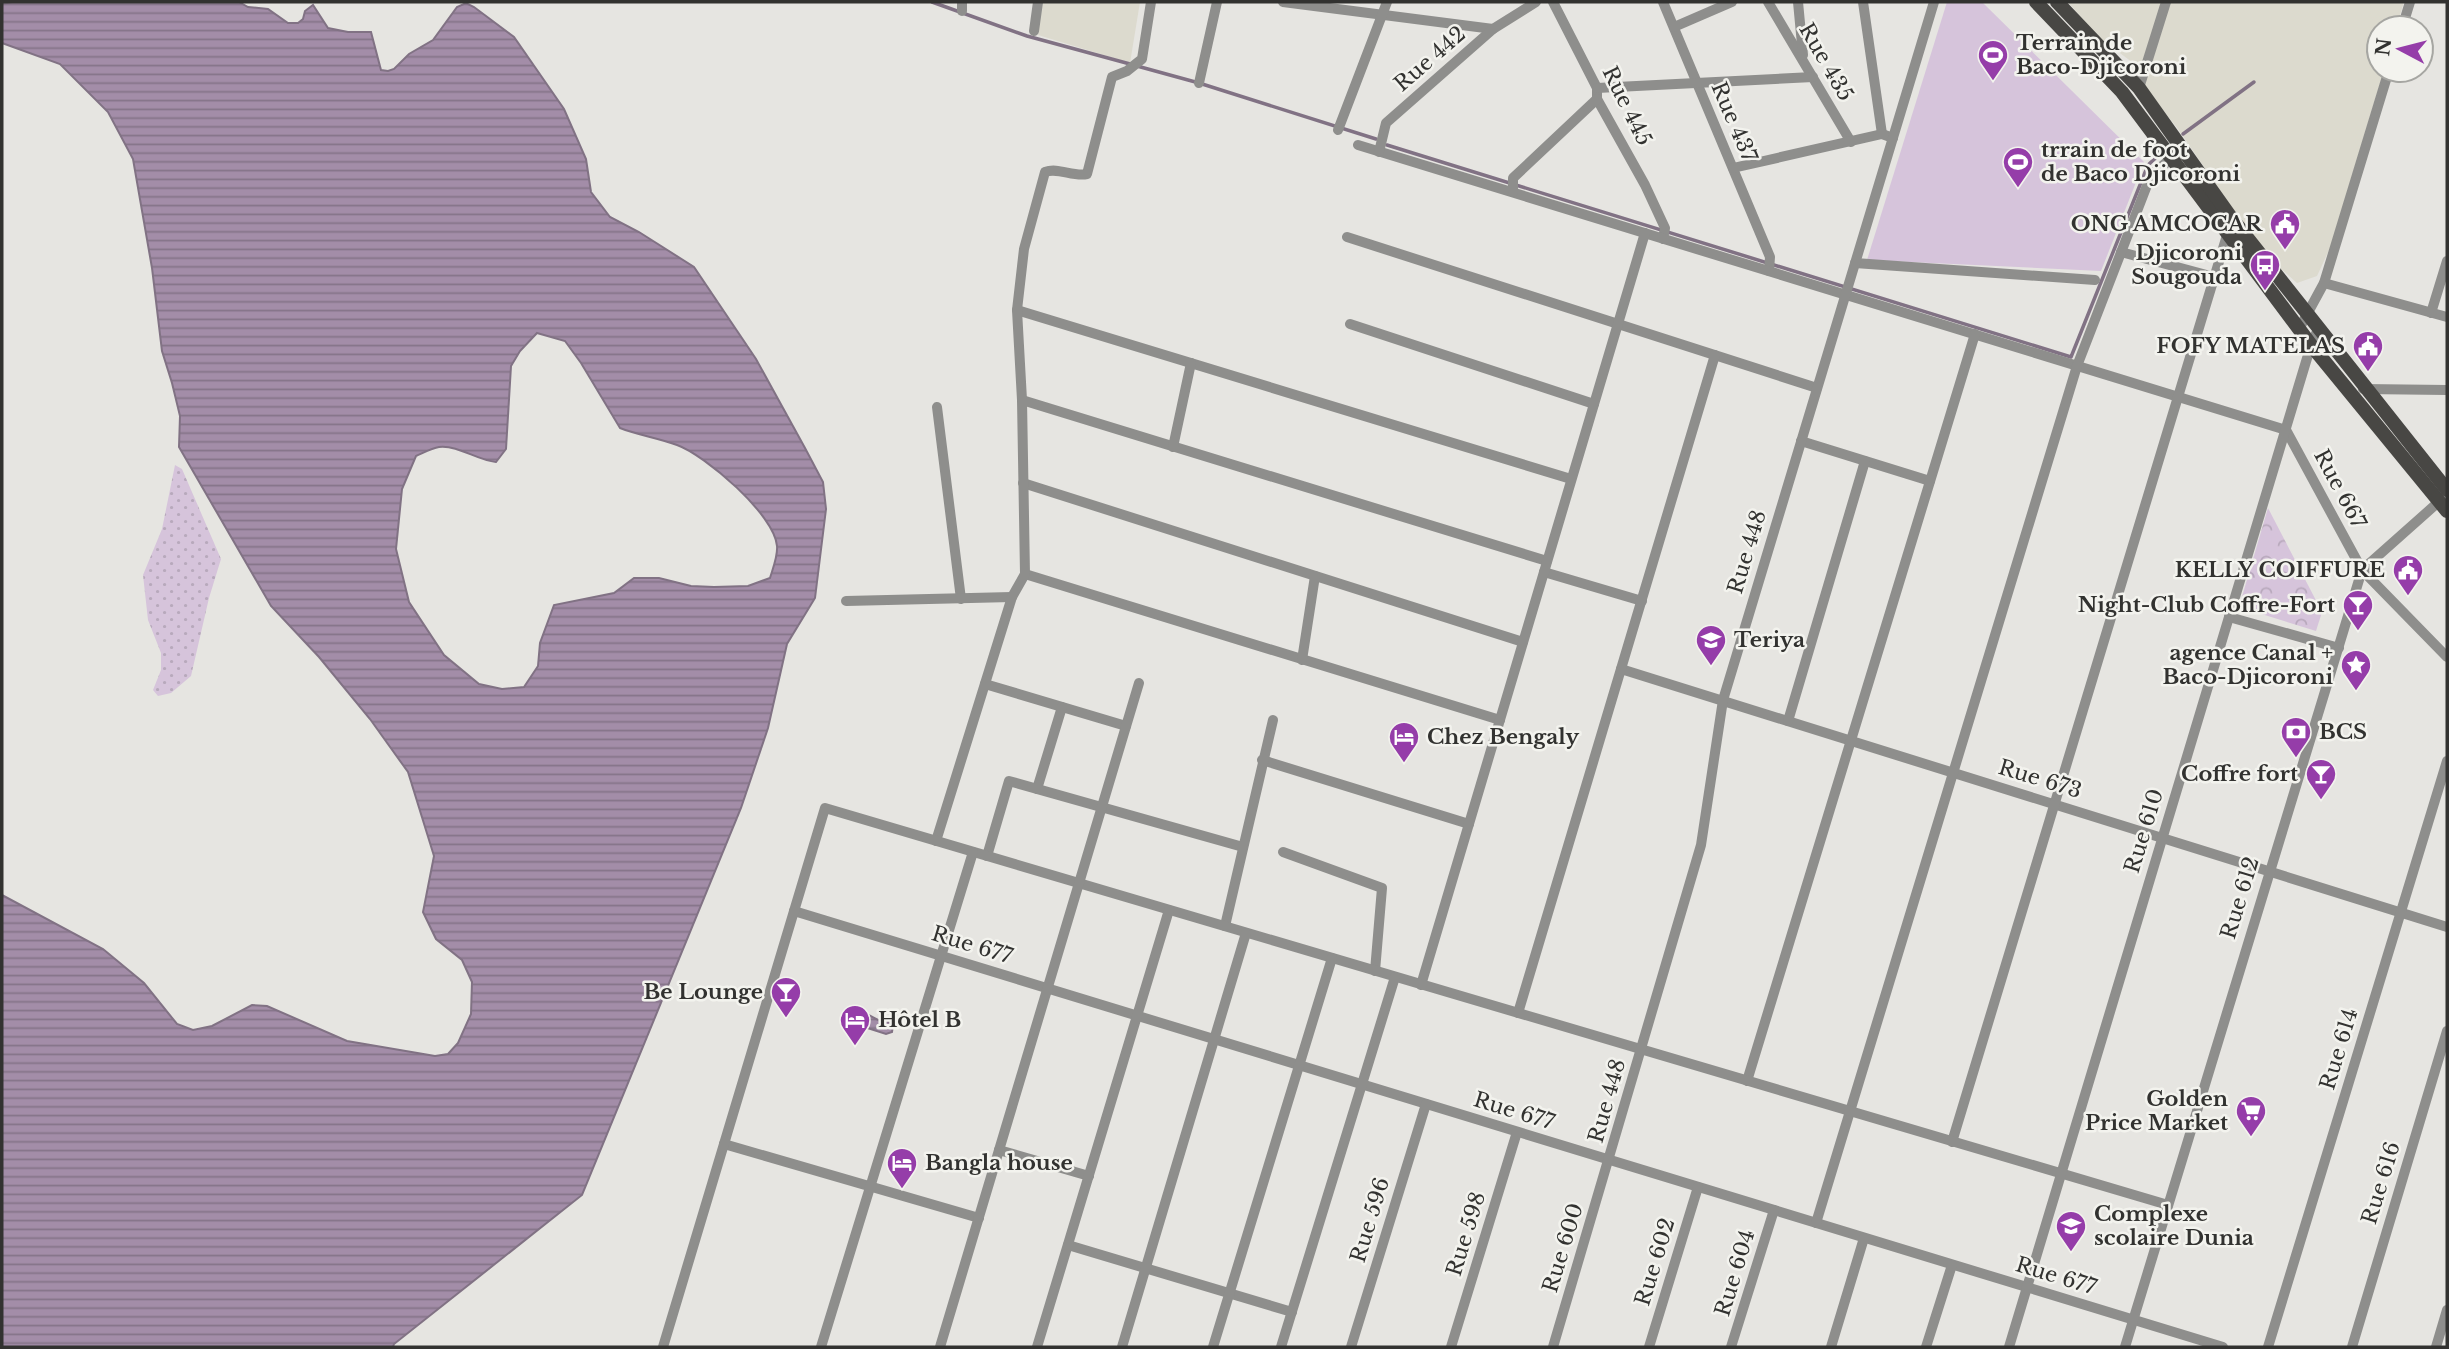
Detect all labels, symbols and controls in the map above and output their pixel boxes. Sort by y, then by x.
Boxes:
north arrow [2365,14,2435,84]
street label: Rue 435 [1793,18,1859,106]
street label: Rue 442 [1389,21,1471,97]
place label: Terrain de Baco-Djicoroni [2016,30,2187,80]
text: N [2371,37,2396,57]
sports icon: Terrain de Baco-Djicoroni [1976,38,2010,82]
street label: Rue 445 [1597,62,1657,150]
street label: Rue 437 [1706,78,1763,166]
place label: trrain de foot de Baco Djicoroni [2041,137,2241,187]
sports icon: trrain de foot de Baco Djicoroni [2001,145,2035,189]
public building icon: ONG AMCOCAR [2268,207,2302,251]
place label: ONG AMCOCAR [2071,211,2263,237]
place label: Djicoroni Sougouda [2131,240,2242,290]
bus stop icon: Djicoroni Sougouda [2248,248,2282,292]
public building icon: FOFY MATELAS [2351,329,2385,373]
place label: FOFY MATELAS [2156,333,2345,359]
street label: Rue 667 [2308,445,2372,534]
street label: Rue 448 [1722,507,1772,597]
public building icon: KELLY COIFFURE [2391,553,2425,597]
place label: KELLY COIFFURE [2175,557,2385,583]
bar icon: Night-Club Coffre-Fort [2341,588,2375,632]
place label: Night-Club Coffre-Fort [2078,592,2335,618]
school or university icon: Teriya [1694,623,1728,667]
place label: Teriya [1734,627,1805,653]
place label: agence Canal + Baco-Djicoroni [2163,640,2333,690]
place icon: agence Canal + Baco-Djicoroni [2339,648,2373,692]
bank icon: BCS [2279,715,2313,759]
place label: BCS [2319,719,2367,745]
hotel icon: Chez Bengaly [1387,720,1421,764]
place label: Chez Bengaly [1427,724,1579,750]
street label: Rue 673 [1995,754,2085,804]
bar icon: Coffre fort [2304,757,2338,801]
place label: Coffre fort [2181,761,2298,787]
street label: Rue 610 [2119,786,2169,876]
street label: Rue 612 [2215,854,2265,942]
street label: Rue 677 [928,920,1016,970]
bar icon: Be Lounge [769,975,803,1019]
place label: Be Lounge [644,979,763,1005]
hotel icon: Hôtel B [838,1003,872,1047]
street label: Rue 614 [2314,1005,2364,1093]
place label: Hôtel B [878,1007,961,1033]
street label: Rue 448 [1583,1056,1631,1146]
street label: Rue 677 [1470,1086,1558,1136]
place label: Golden Price Market [2085,1086,2228,1136]
supermarket icon: Golden Price Market [2234,1094,2268,1138]
street label: Rue 616 [2356,1139,2406,1227]
hotel icon: Bangla house [885,1146,919,1190]
place label: Bangla house [925,1150,1073,1176]
street label: Rue 596 [1345,1174,1395,1266]
street label: Rue 598 [1441,1189,1491,1279]
street label: Rue 600 [1537,1200,1589,1296]
place label: Complexe scolaire Dunia [2094,1201,2254,1251]
school or university icon: Complexe scolaire Dunia [2054,1209,2088,1253]
street label: Rue 602 [1629,1215,1681,1309]
street label: Rue 604 [1709,1226,1761,1320]
street label: Rue 677 [2012,1251,2100,1301]

